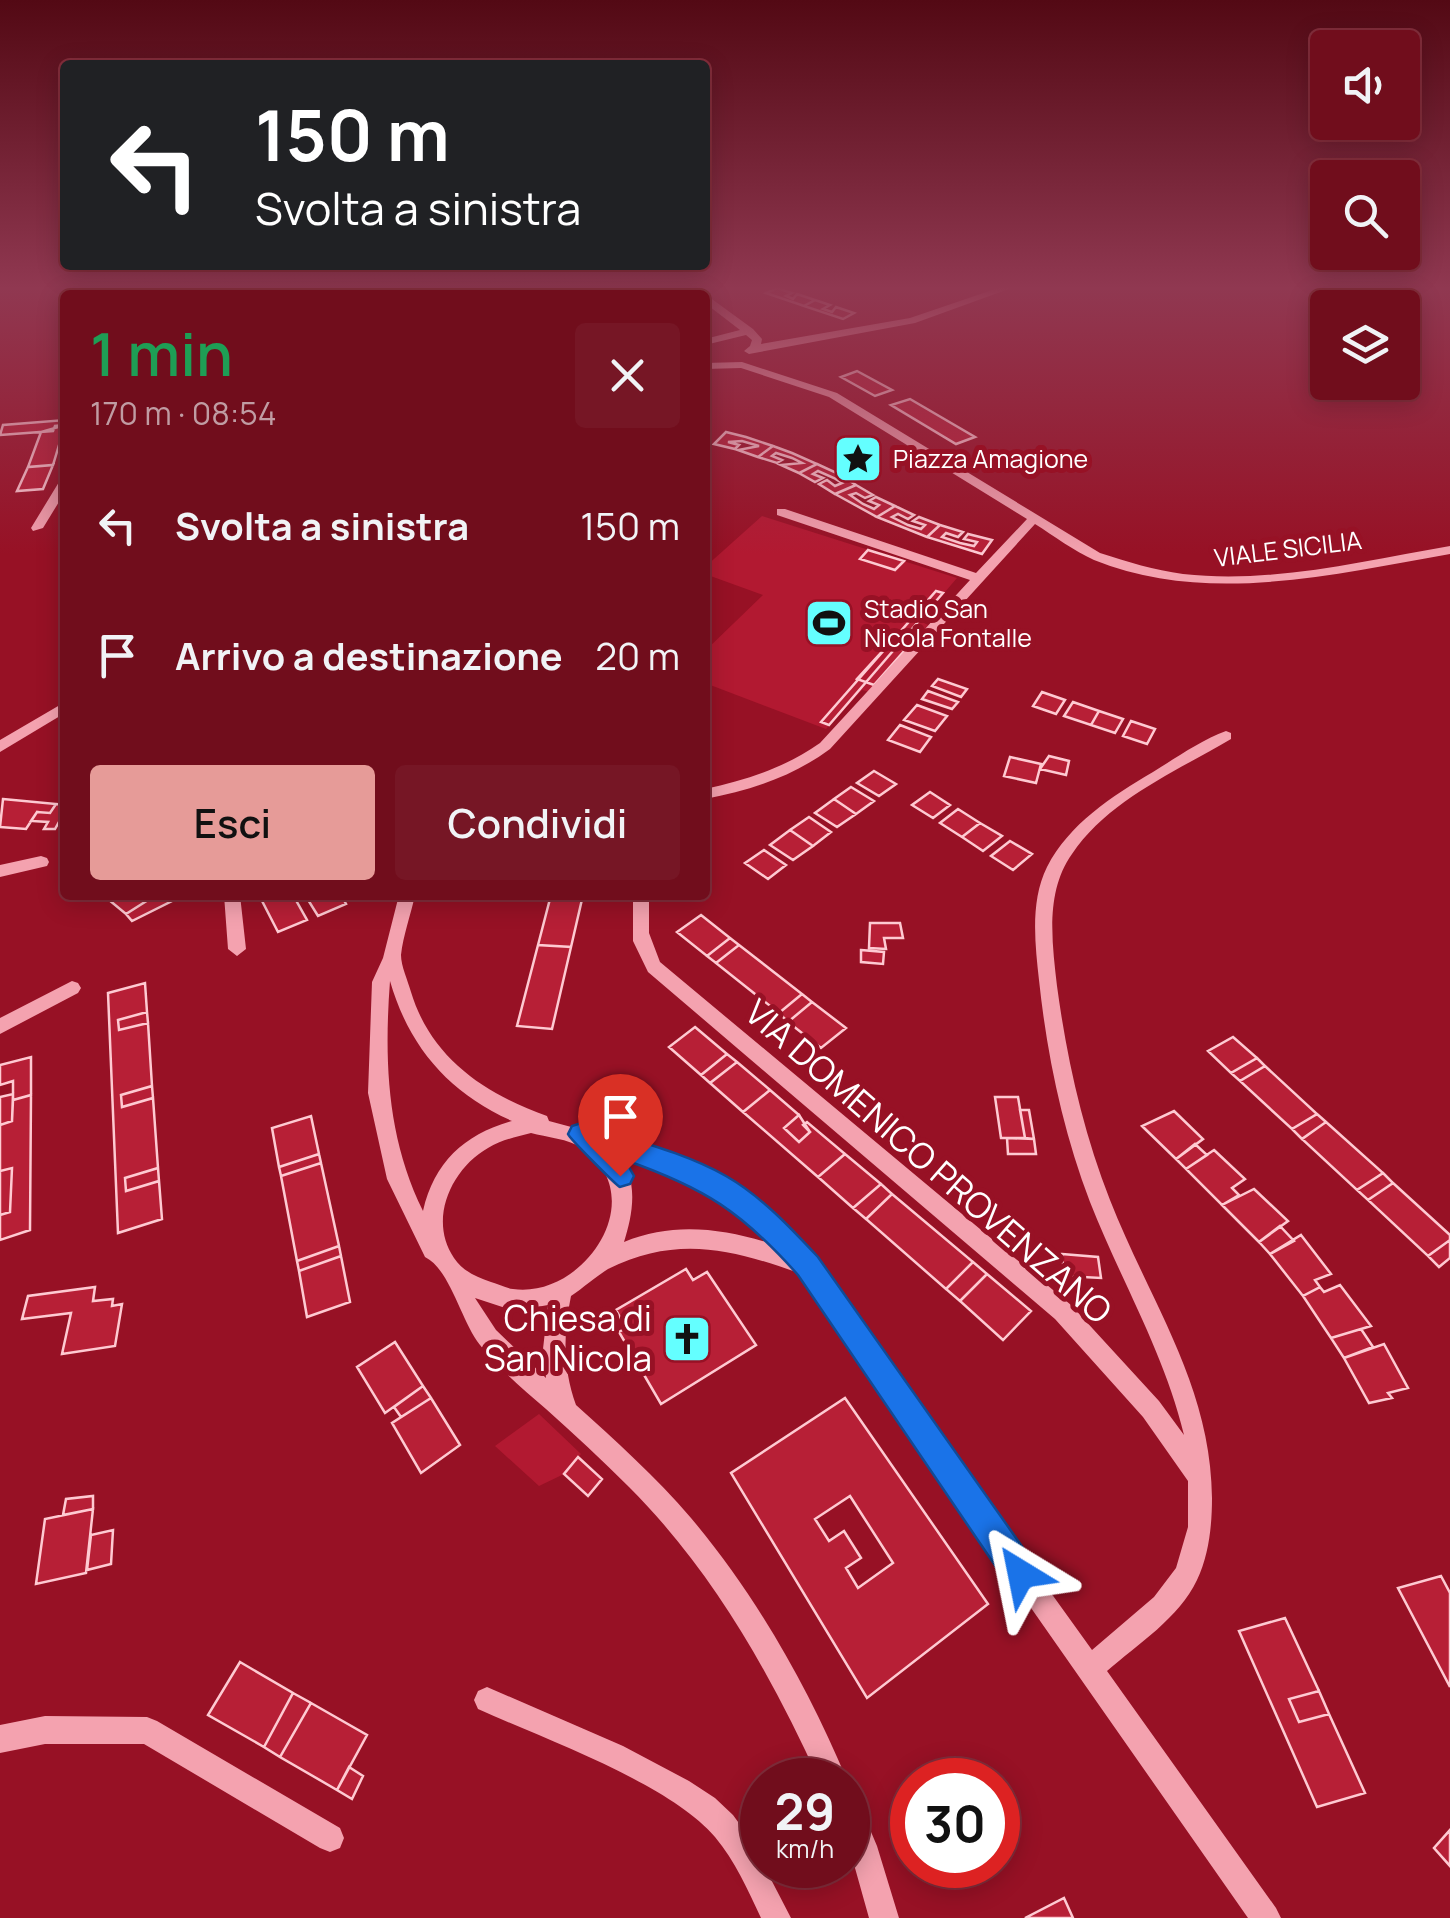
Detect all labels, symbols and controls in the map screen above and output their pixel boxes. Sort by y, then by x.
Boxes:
map controls [1310,30,1420,400]
button: sound [1310,30,1420,140]
text: 150 m [255,86,450,182]
icon: left [90,100,220,230]
button: search [1310,160,1420,270]
text: Svolta a sinistra [255,177,581,239]
button: layers [1310,290,1420,400]
text: 1 min [90,312,233,394]
button: close [575,323,680,428]
text: 170 m · 08:54 [90,391,277,435]
place icon: Piazza Amagione [832,433,884,485]
place label: Piazza Amagione [893,441,1088,476]
icon: left [90,498,145,553]
text: Svolta a sinistra [175,499,469,551]
text: 150 m [580,499,680,551]
street label: VIALE SICILIA [1212,522,1364,575]
place label: Stadio San Nicola Fontalle [864,591,1032,655]
sports icon: Stadio San Nicola Fontalle [803,597,855,649]
icon: arrive [90,628,145,683]
text: Arrivo a destinazione [175,629,563,681]
text: 20 m [595,629,680,681]
button: Esci [90,765,375,880]
button: Condividi [395,765,680,880]
street label: VIA DOMENICO PROVENZANO [735,988,1122,1334]
pin [578,1074,663,1177]
icon: arrive [593,1089,648,1144]
place label: Chiesa di San Nicola [484,1294,652,1382]
church icon: Chiesa di San Nicola [661,1313,713,1365]
position arrow [969,1522,1073,1626]
speed limit sign: 30 [890,1758,1020,1888]
text: 29 [775,1777,835,1845]
text: km/h [776,1831,834,1866]

